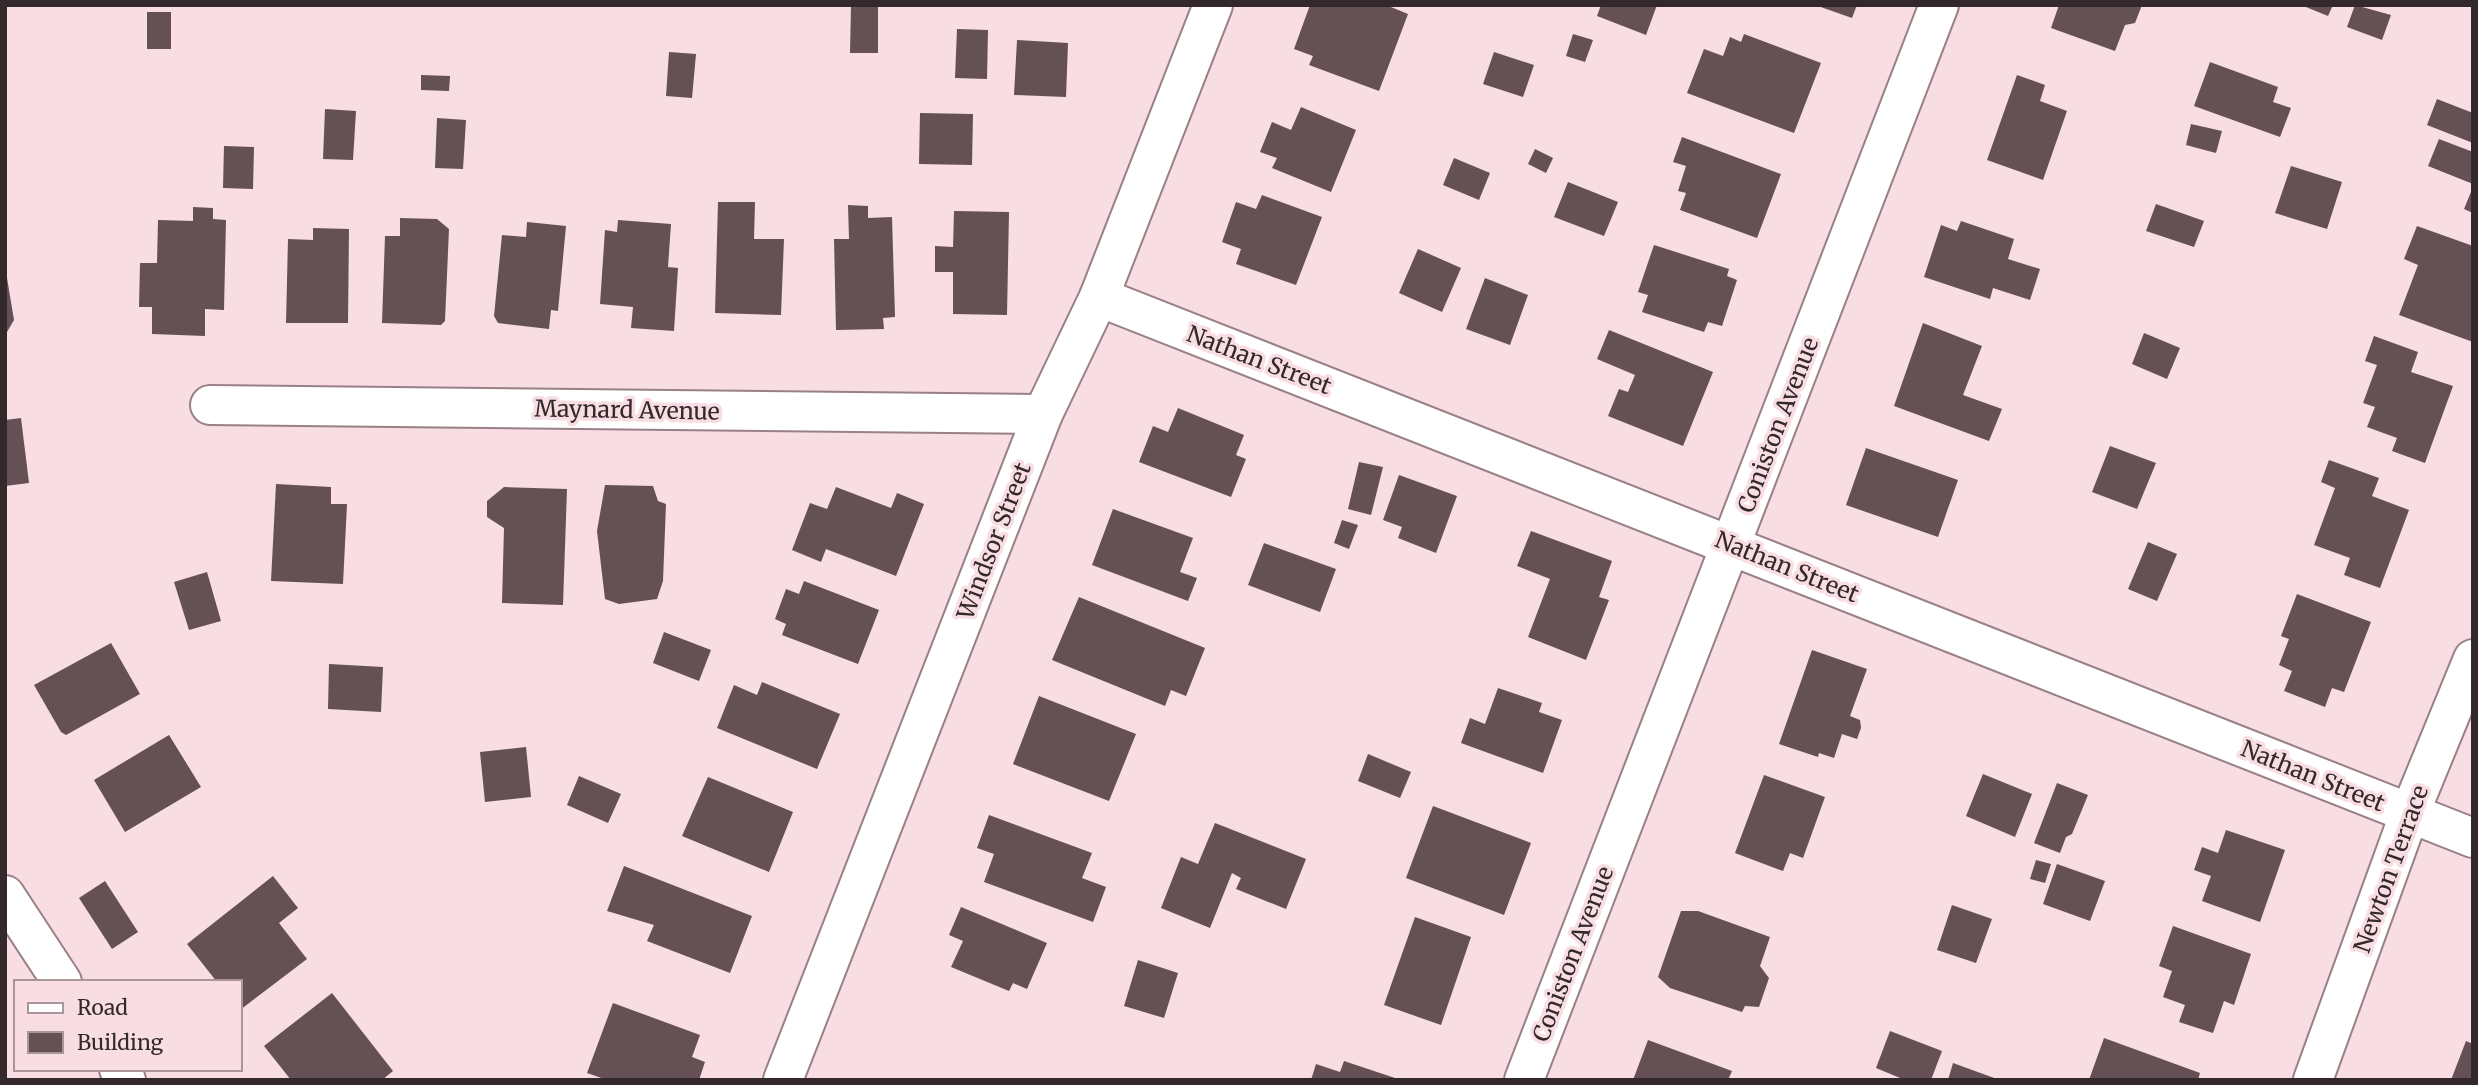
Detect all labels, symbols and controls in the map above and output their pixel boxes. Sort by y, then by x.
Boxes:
street label: Nathan Street [1183,319,1336,400]
street label: Coniston Avenue [1731,333,1824,517]
street label: Maynard Avenue [534,393,720,426]
street label: Windsor Street [950,458,1037,624]
street label: Nathan Street [1711,525,1863,609]
street label: Nathan Street [2237,734,2389,818]
street label: Newton Terrace [2347,781,2434,956]
street label: Coniston Avenue [1526,862,1619,1046]
legend [14,980,242,1071]
text: Road [77,994,128,1021]
text: Building [77,1029,164,1056]

